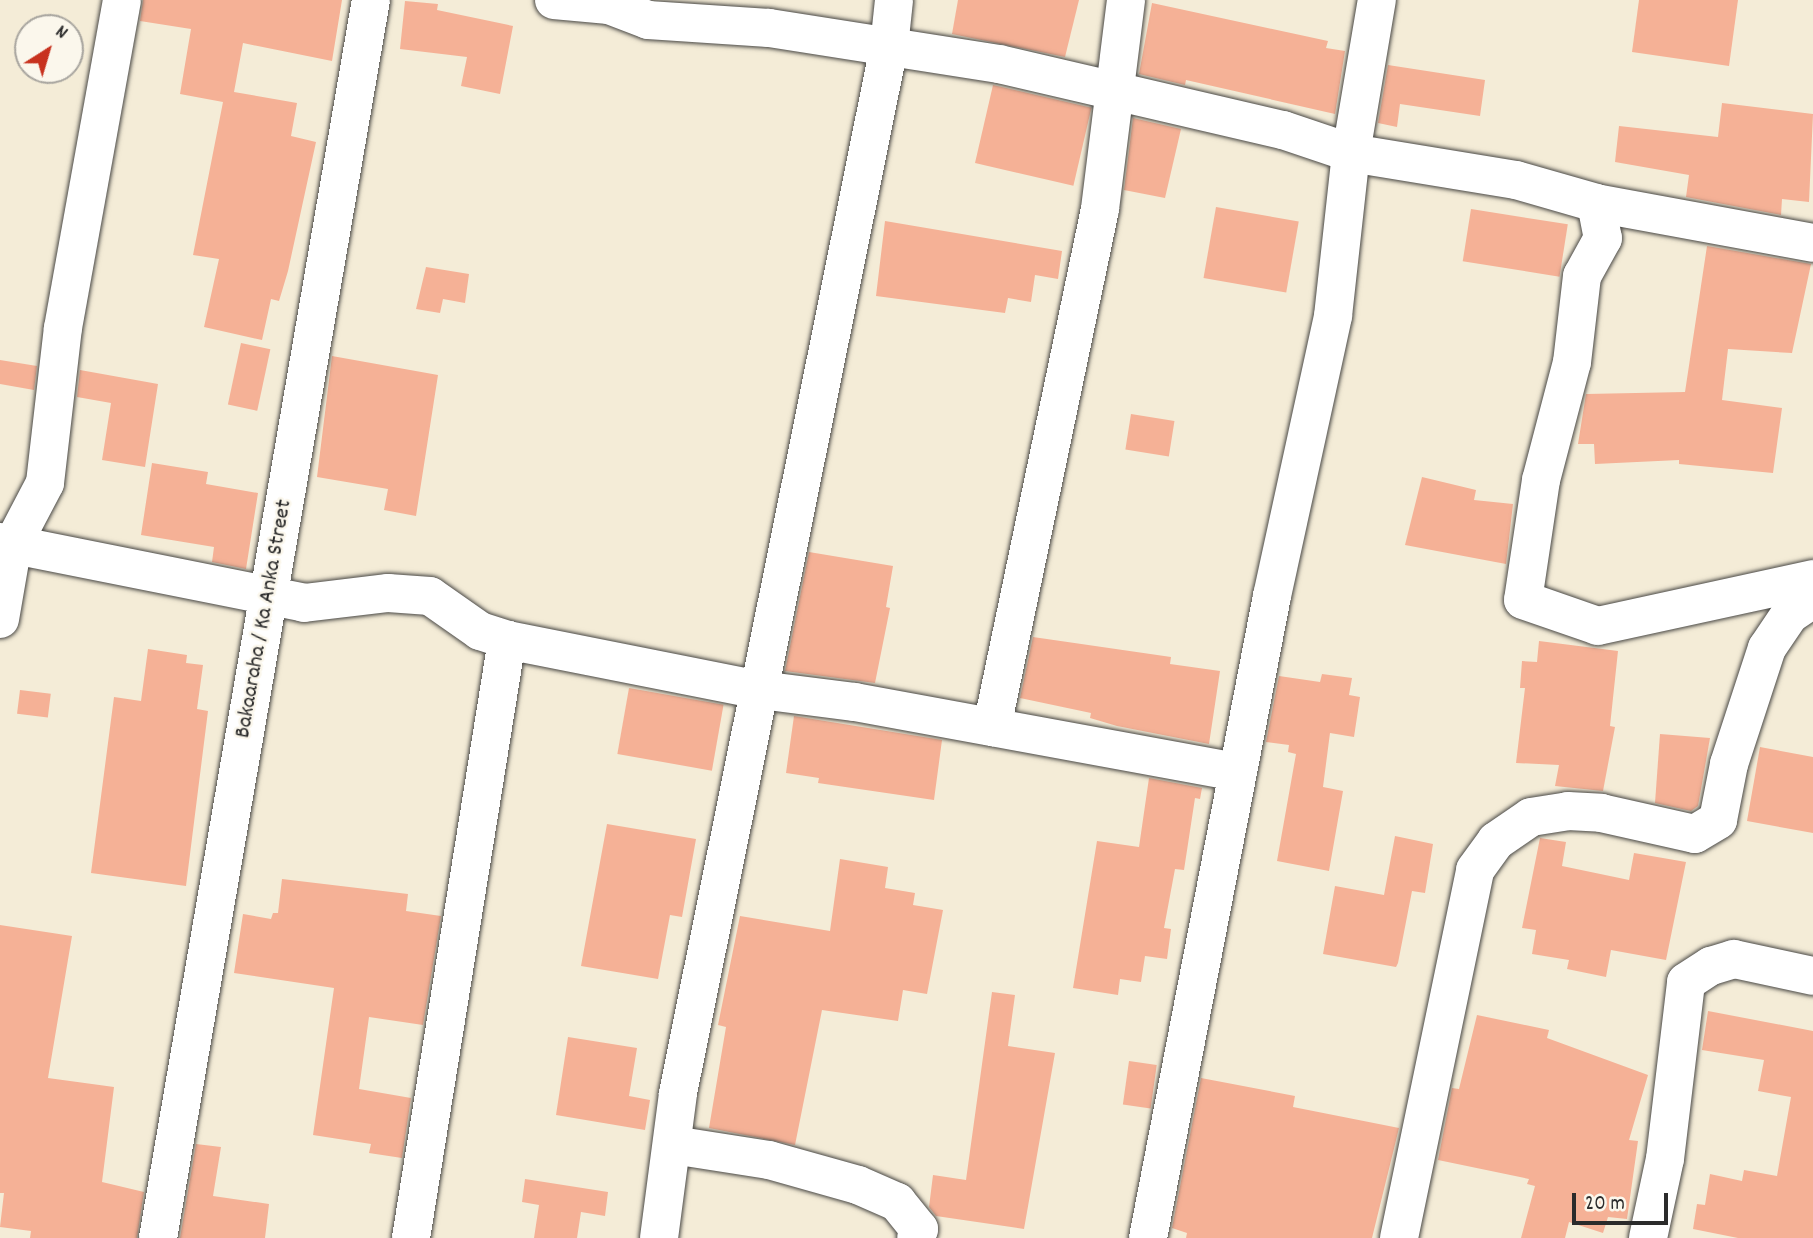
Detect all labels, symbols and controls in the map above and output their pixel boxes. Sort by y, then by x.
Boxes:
north arrow [14,14,84,84]
text: N [49,20,73,47]
street label: Bakaaraha / Ka Anka Street [230,498,300,740]
scale bar [1575,1178,1671,1222]
text: 20 m [1585,1190,1625,1220]

